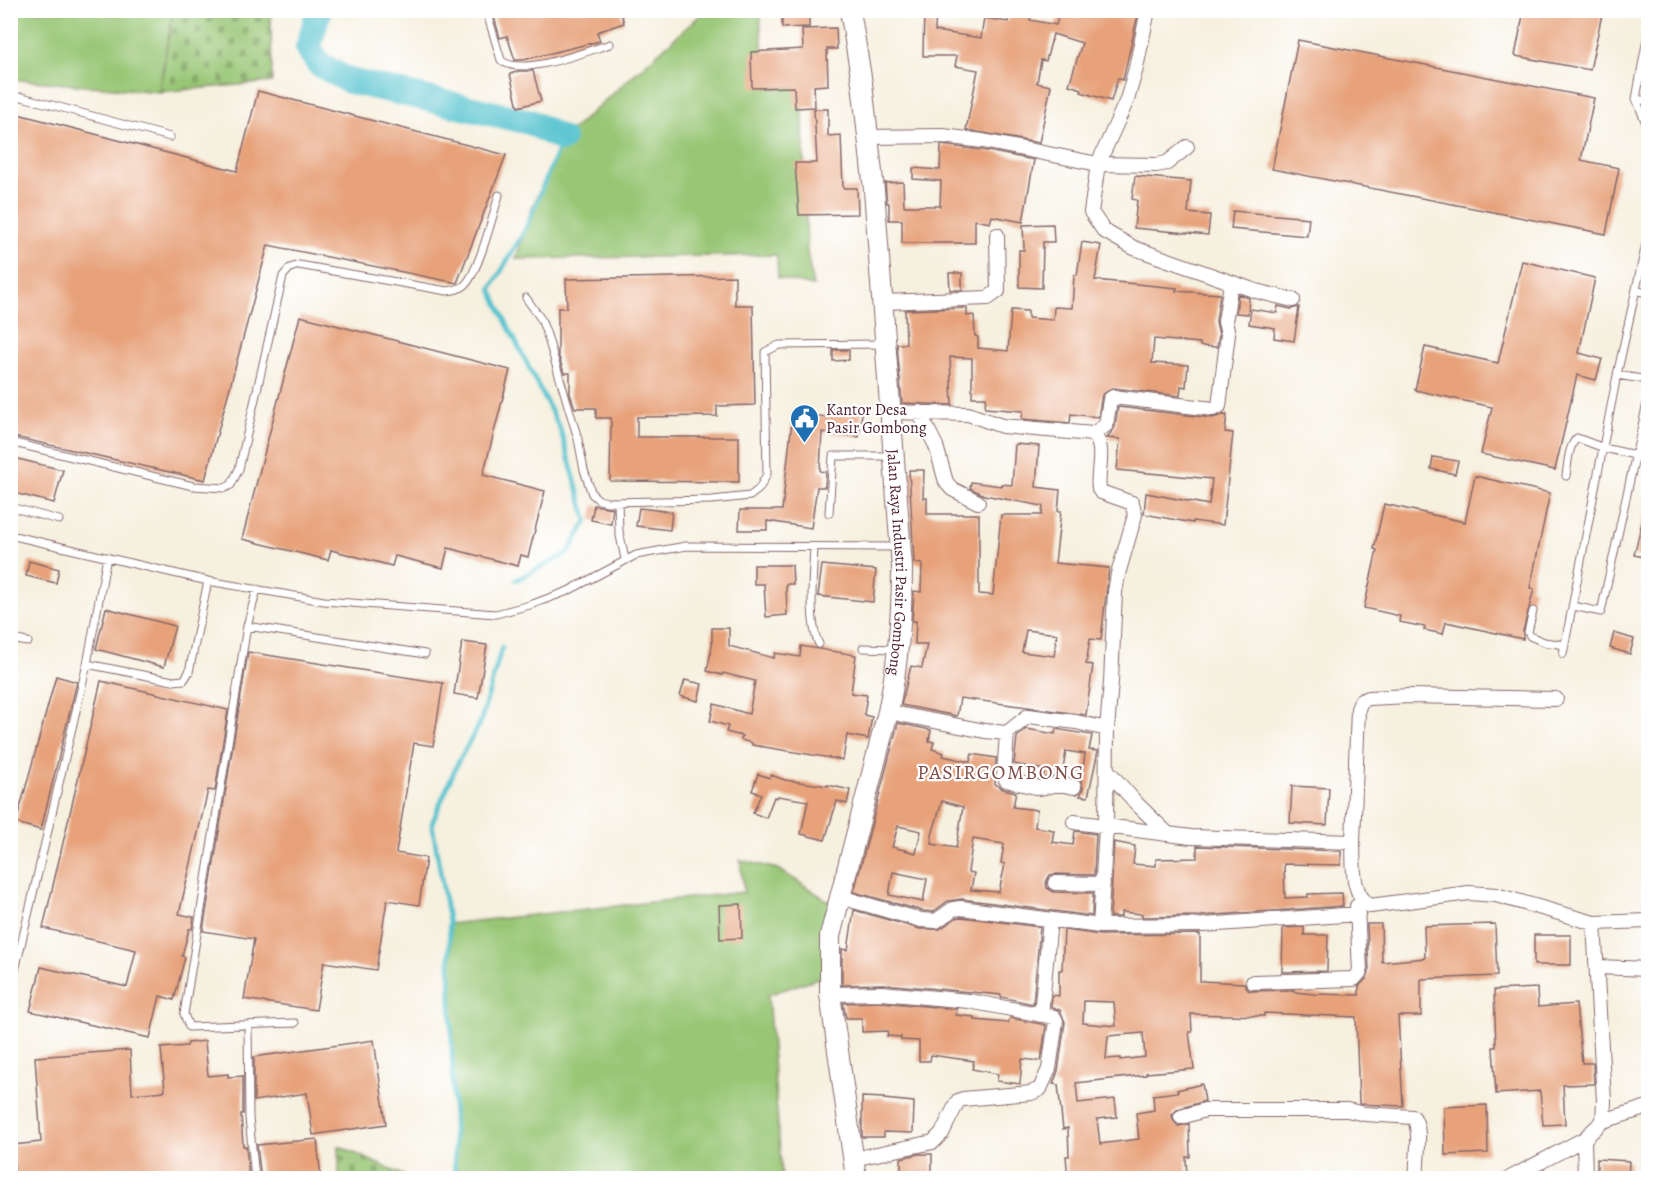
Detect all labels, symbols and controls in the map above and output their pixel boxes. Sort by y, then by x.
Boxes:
place label: Kantor Desa Pasir Gombong [826,399,927,439]
public building icon: Kantor Desa Pasir Gombong [789,402,821,444]
street label: Jalan Raya Industri Pasir Gombong [881,448,912,677]
district label: PASIRGOMBONG [917,759,1085,786]

